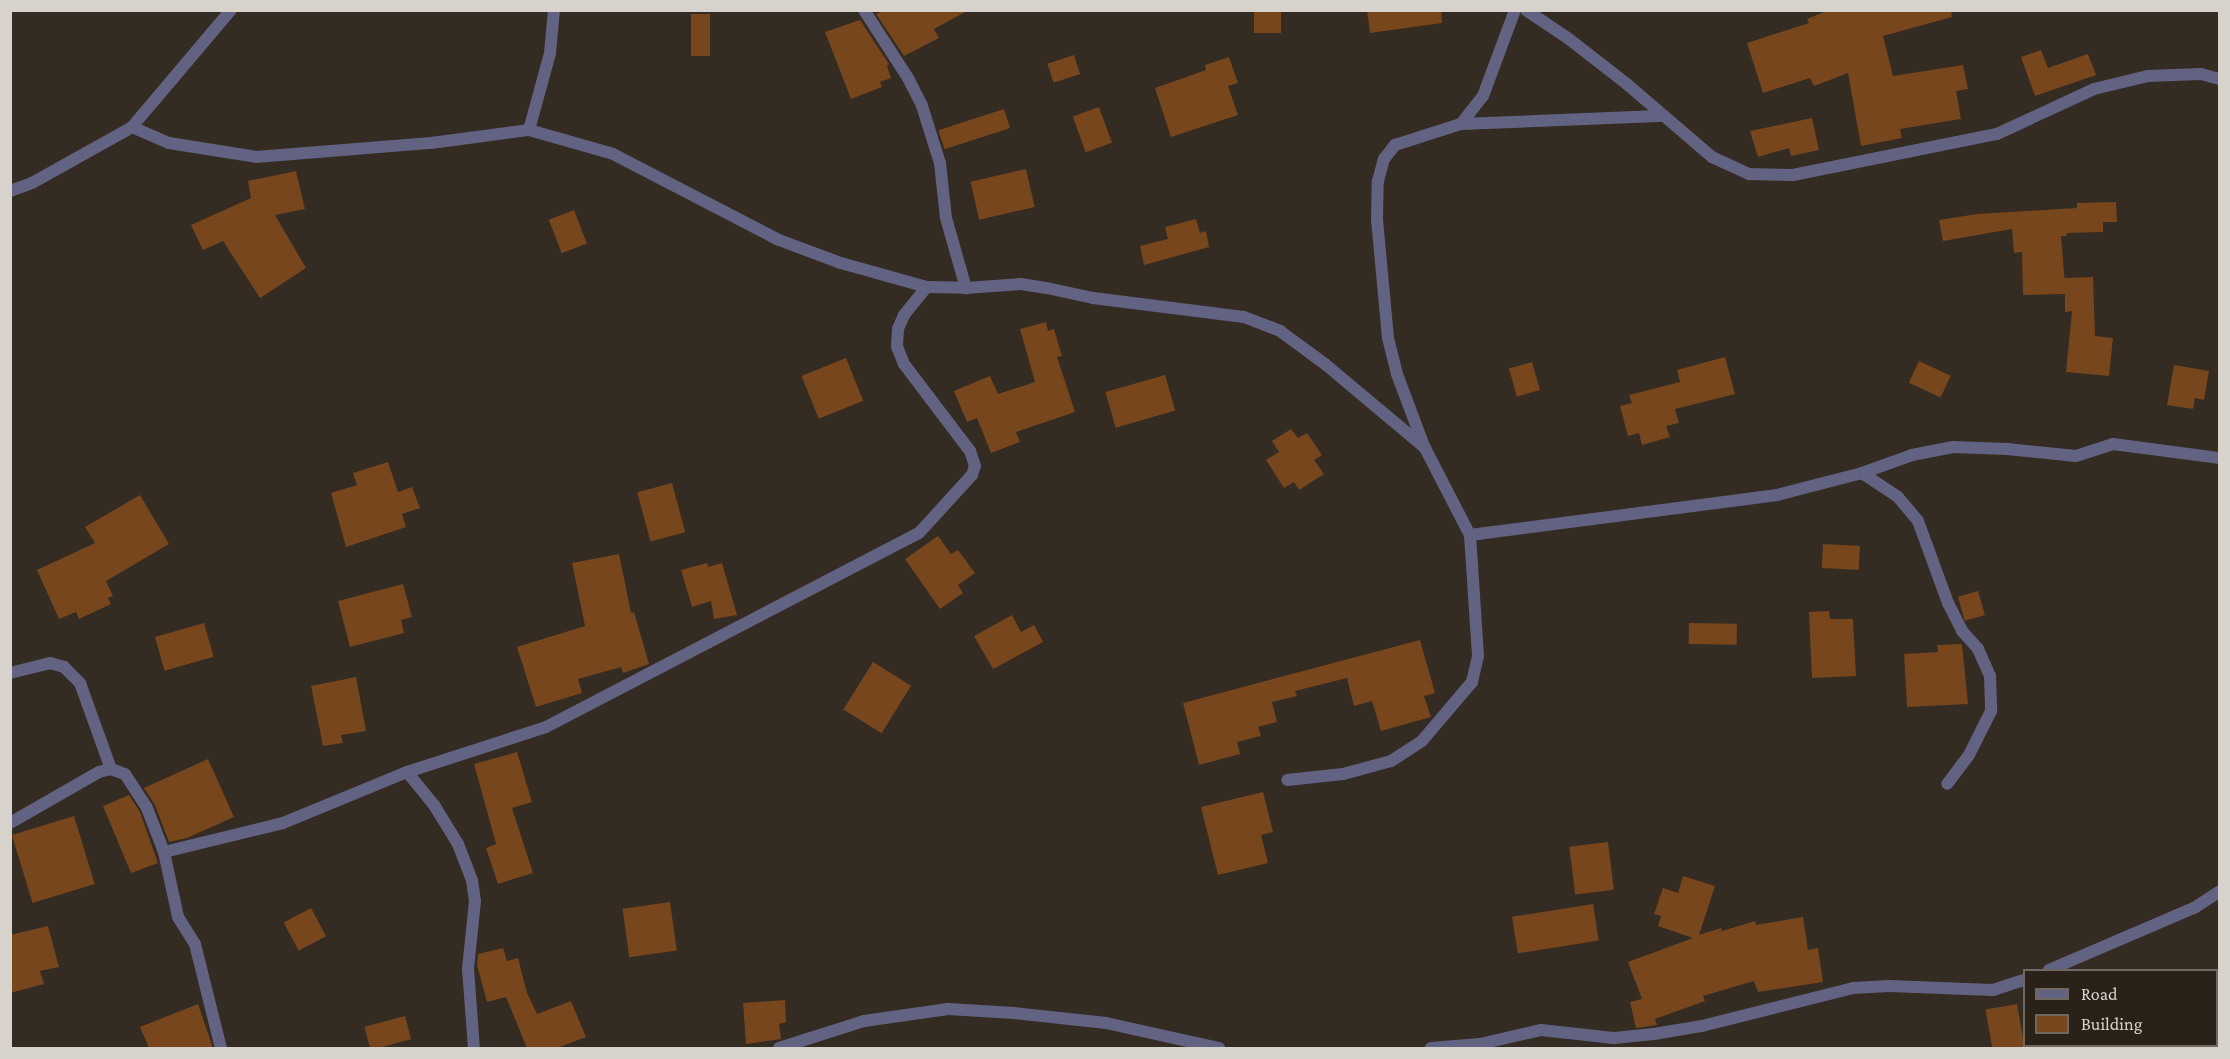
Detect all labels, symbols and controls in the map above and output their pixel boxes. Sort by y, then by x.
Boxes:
legend [2023,969,2218,1047]
text: Road [2081,984,2118,1004]
text: Building [2081,1014,2142,1034]

